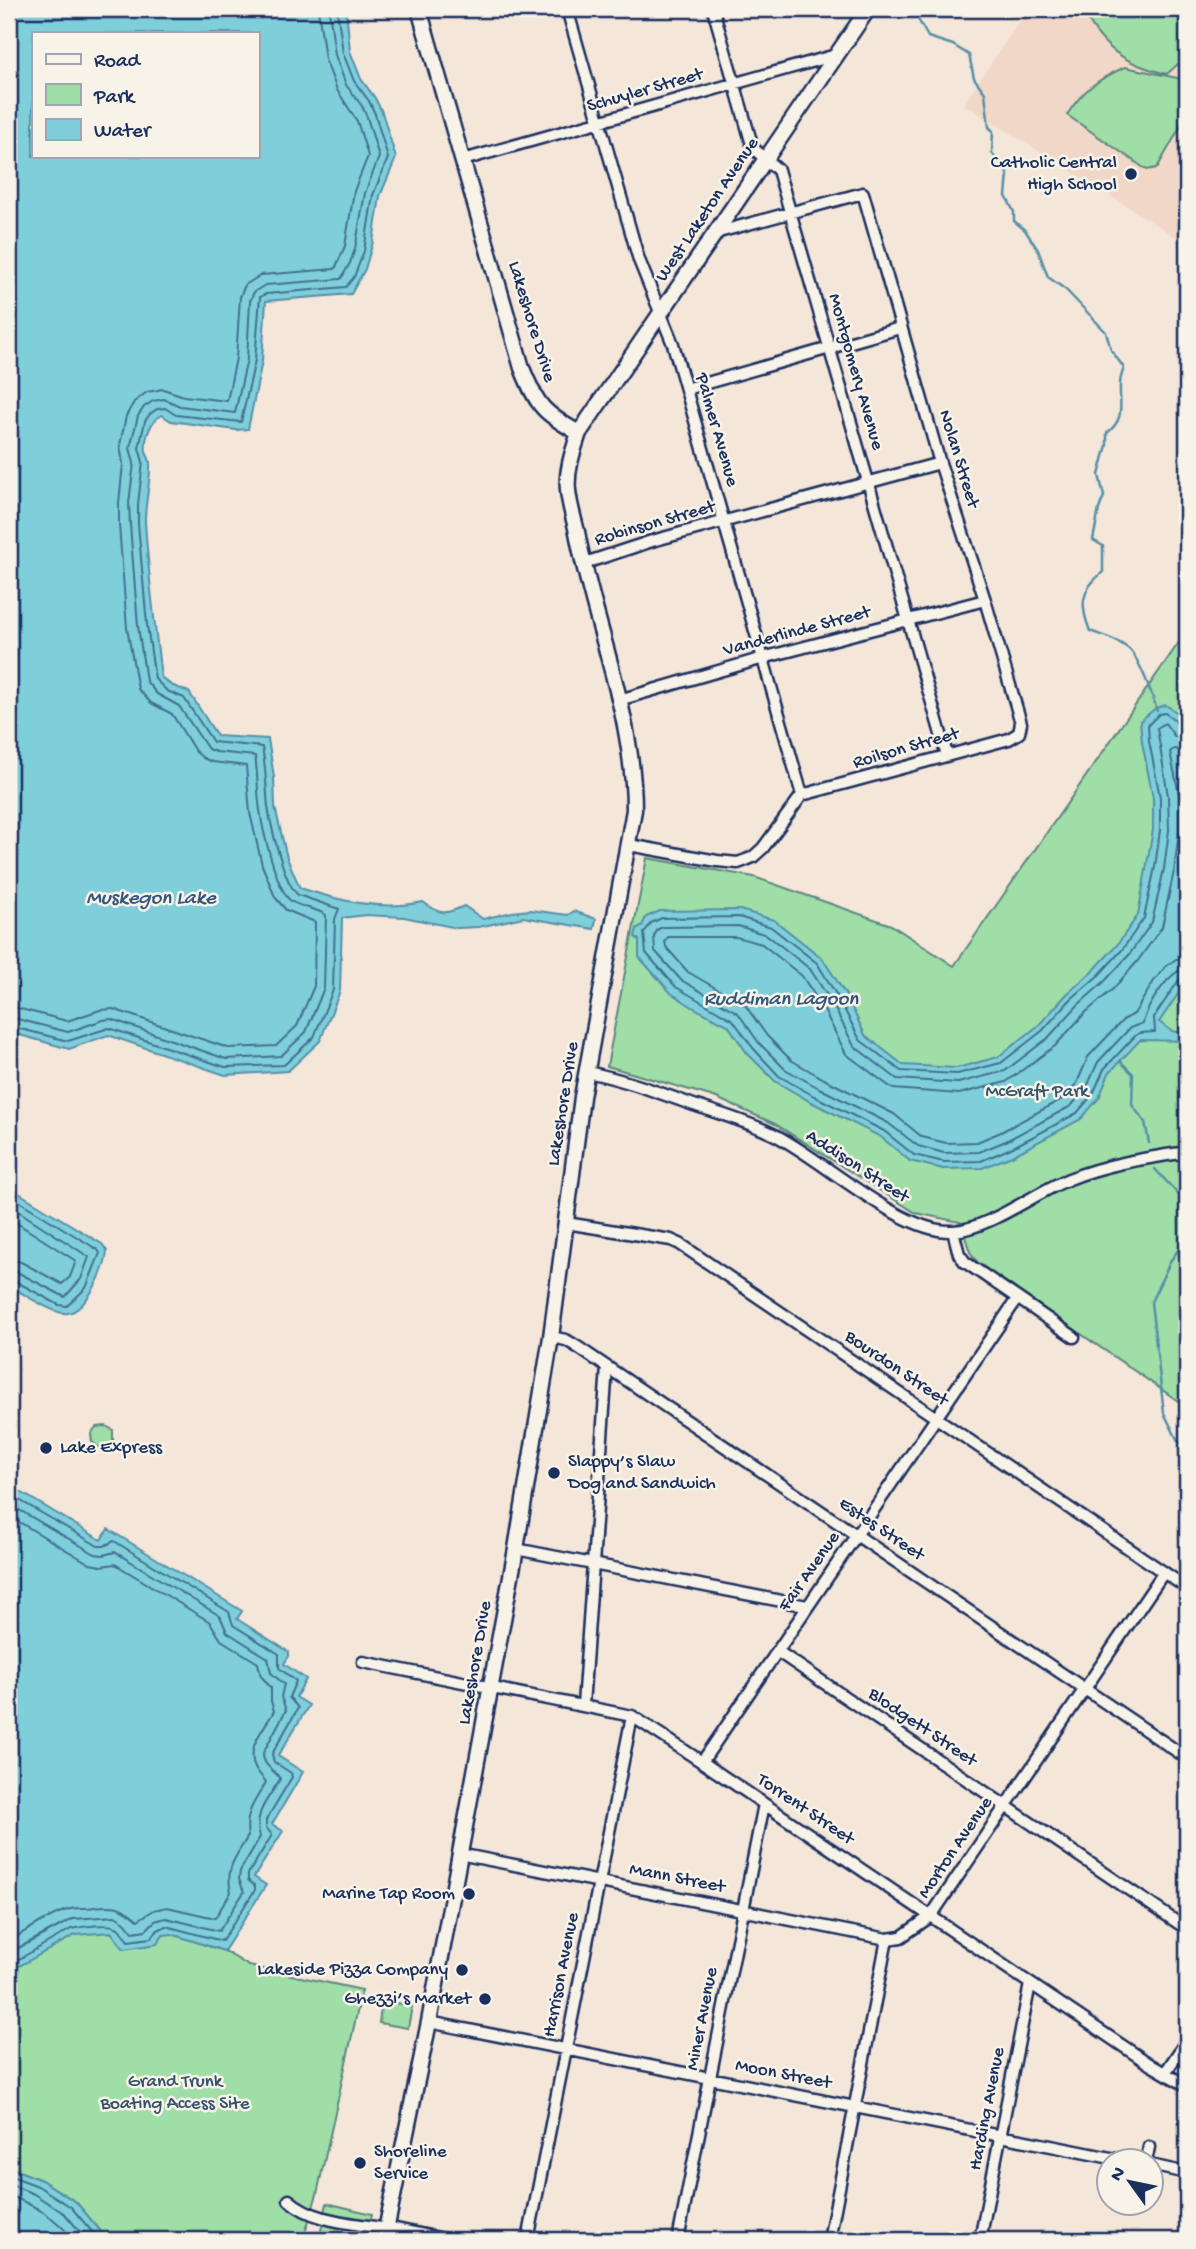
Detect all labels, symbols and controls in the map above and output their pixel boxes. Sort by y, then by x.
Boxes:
legend [32,32,259,158]
text: Road [94,50,142,75]
street label: Schuyler Street [584,63,708,119]
text: Park [93,86,137,111]
text: Water [94,120,152,145]
street label: West Laketon Avenue [651,133,765,287]
place label: Catholic Central High School [991,152,1117,197]
marker: Catholic Central High School [1123,166,1139,182]
street label: Lakeshore Drive [502,259,560,385]
street label: Montgomery Avenue [822,291,888,453]
street label: Palmer Avenue [689,370,743,490]
street label: Nolan Street [932,407,984,513]
street label: Robinson Street [592,495,720,552]
street label: Vanderlinde Street [720,601,875,663]
street label: Roilson Street [850,722,964,775]
water label: Muskegon Lake [86,887,217,912]
water label: Ruddiman Lagoon [704,988,859,1013]
street label: Lakeshore Drive [543,1040,585,1168]
park label: McGraft Park [985,1081,1090,1104]
street label: Addison Street [801,1125,915,1210]
street label: Bourdon Street [839,1325,954,1413]
place label: Lake Express [60,1437,163,1460]
marker: Lake Express [38,1440,54,1456]
place label: Slappy’s Slaw Dog and Sandwich [566,1451,716,1496]
marker: Slappy’s Slaw Dog and Sandwich [546,1465,562,1481]
street label: Estes Street [834,1493,930,1568]
street label: Fair Avenue [773,1527,846,1617]
street label: Lakeshore Drive [454,1599,498,1727]
street label: Blodgett Street [862,1683,983,1774]
street label: Torrent Street [751,1768,860,1852]
street label: Morton Avenue [913,1792,999,1903]
street label: Mann Street [627,1858,729,1900]
place label: Marine Tap Room [322,1883,456,1906]
marker: Marine Tap Room [461,1886,477,1902]
street label: Harrison Avenue [539,1911,585,2039]
place label: Lakeside Pizza Company [257,1959,449,1982]
marker: Lakeside Pizza Company [454,1962,470,1978]
street label: Miner Avenue [682,1965,724,2072]
place label: Ghezzi’s Market [344,1988,473,2011]
marker: Ghezzi’s Market [477,1991,493,2007]
street label: Harding Avenue [965,2045,1011,2172]
street label: Moon Street [733,2054,835,2096]
park label: Grand Trunk Boating Access Site [99,2071,250,2116]
place label: Shoreline Service [374,2141,447,2186]
north arrow [1094,2148,1164,2218]
marker: Shoreline Service [352,2155,368,2171]
text: N [1106,2163,1132,2186]

